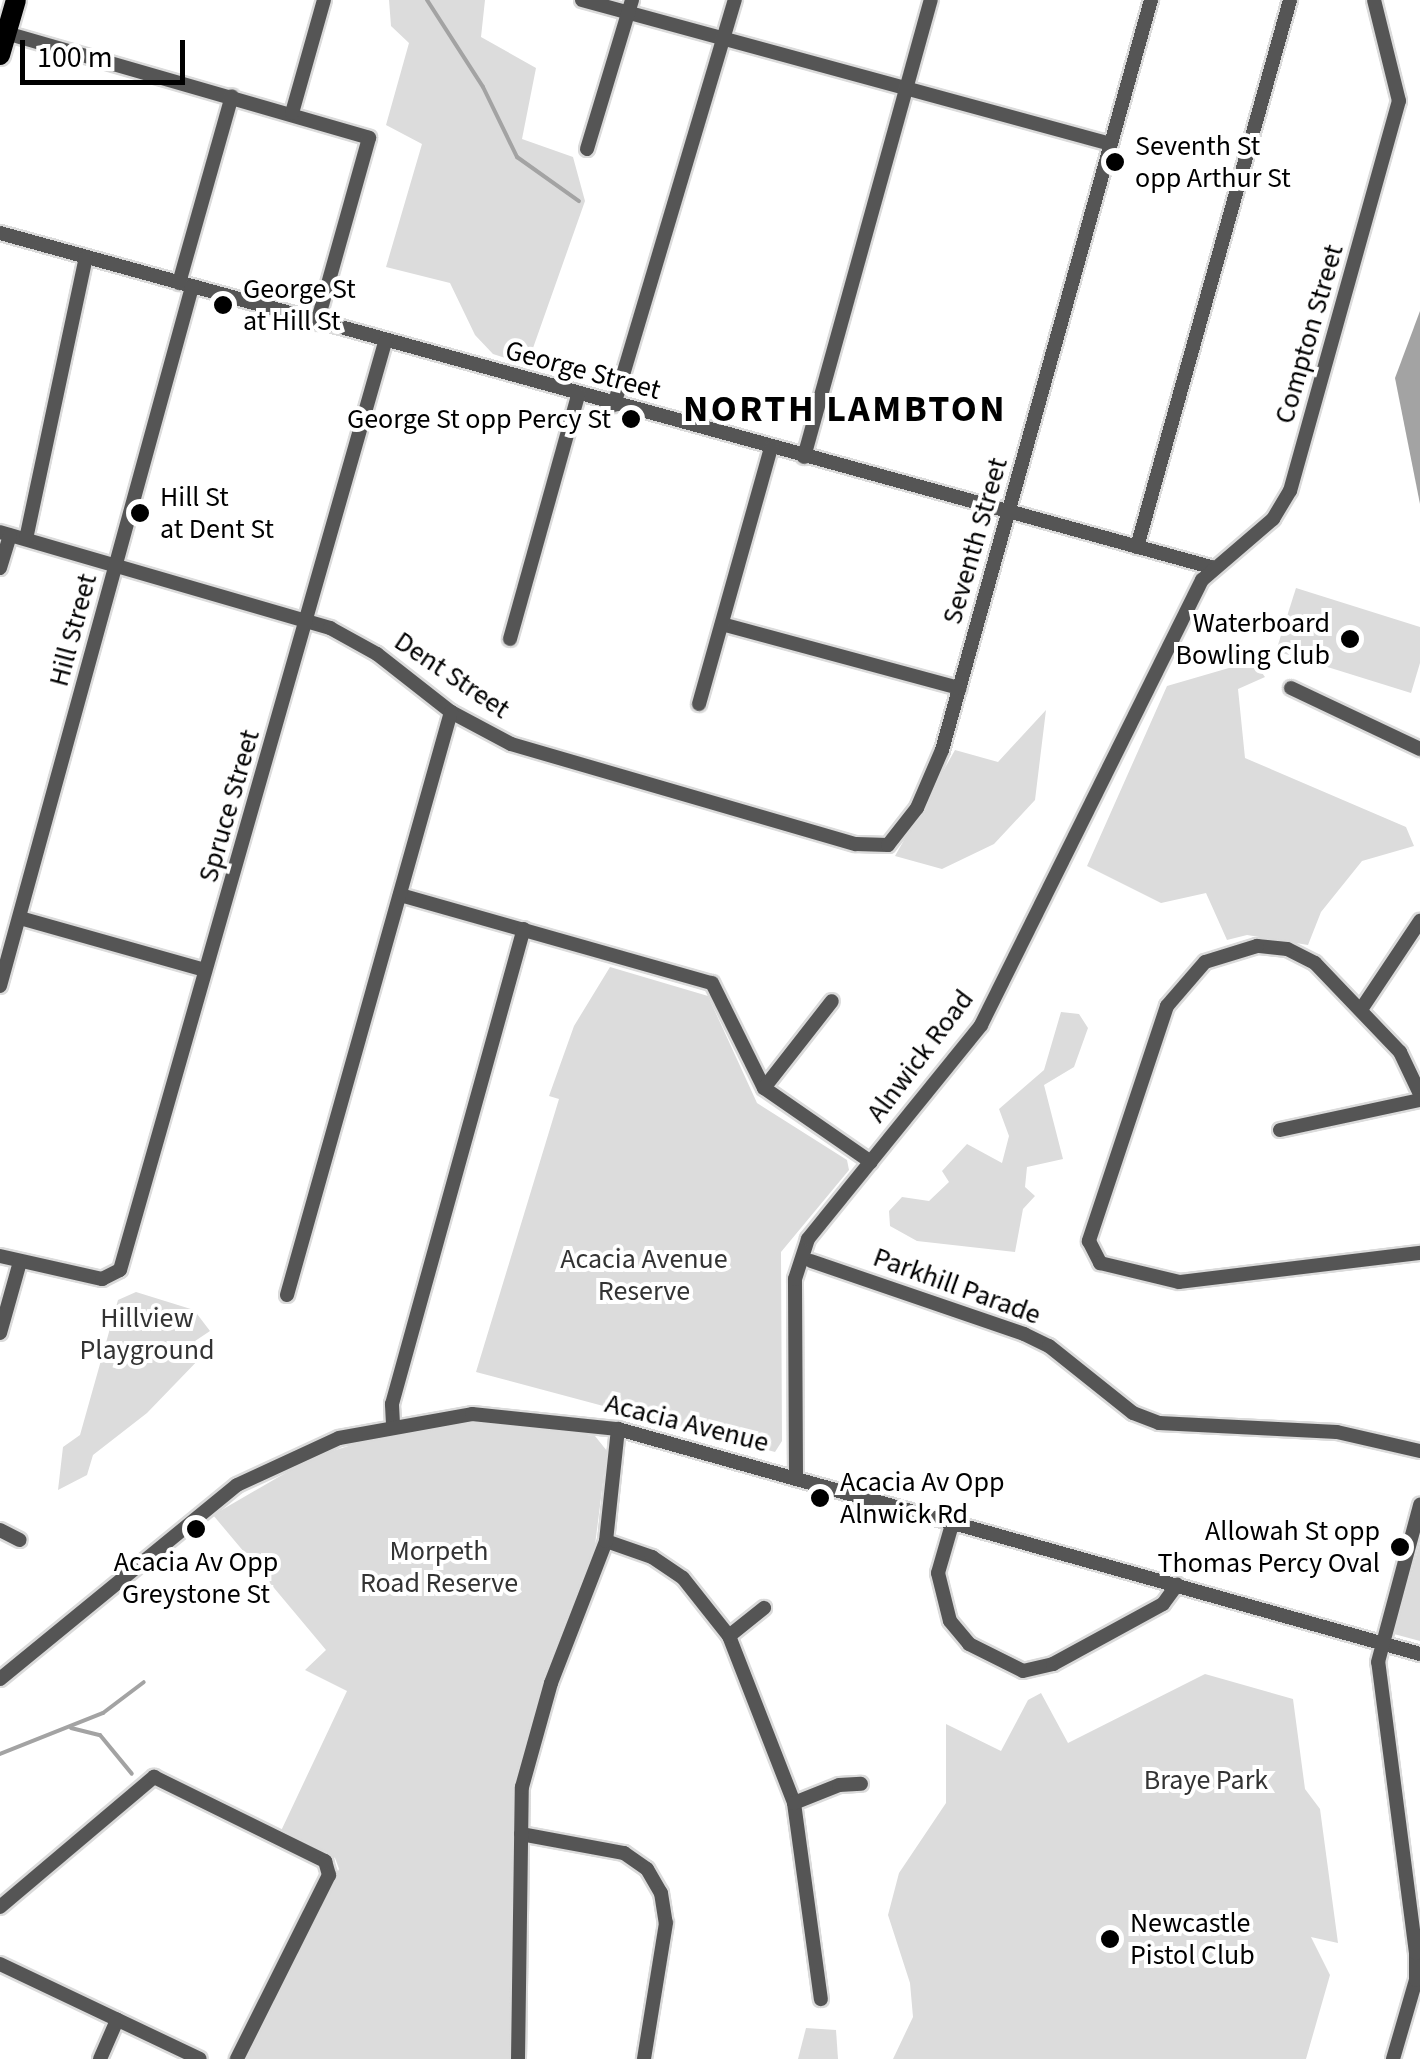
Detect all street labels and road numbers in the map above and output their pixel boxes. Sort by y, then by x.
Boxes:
street label: Compton Street [1267,241,1351,427]
street label: George Street [502,333,664,407]
street label: Seventh Street [935,454,1015,628]
street label: Hill Street [42,570,104,690]
street label: Dent Street [388,624,516,726]
street label: Spruce Street [191,726,267,886]
street label: Alnwick Road [859,983,981,1129]
street label: Parkhill Parade [869,1240,1045,1332]
street label: Acacia Avenue [602,1386,772,1460]

